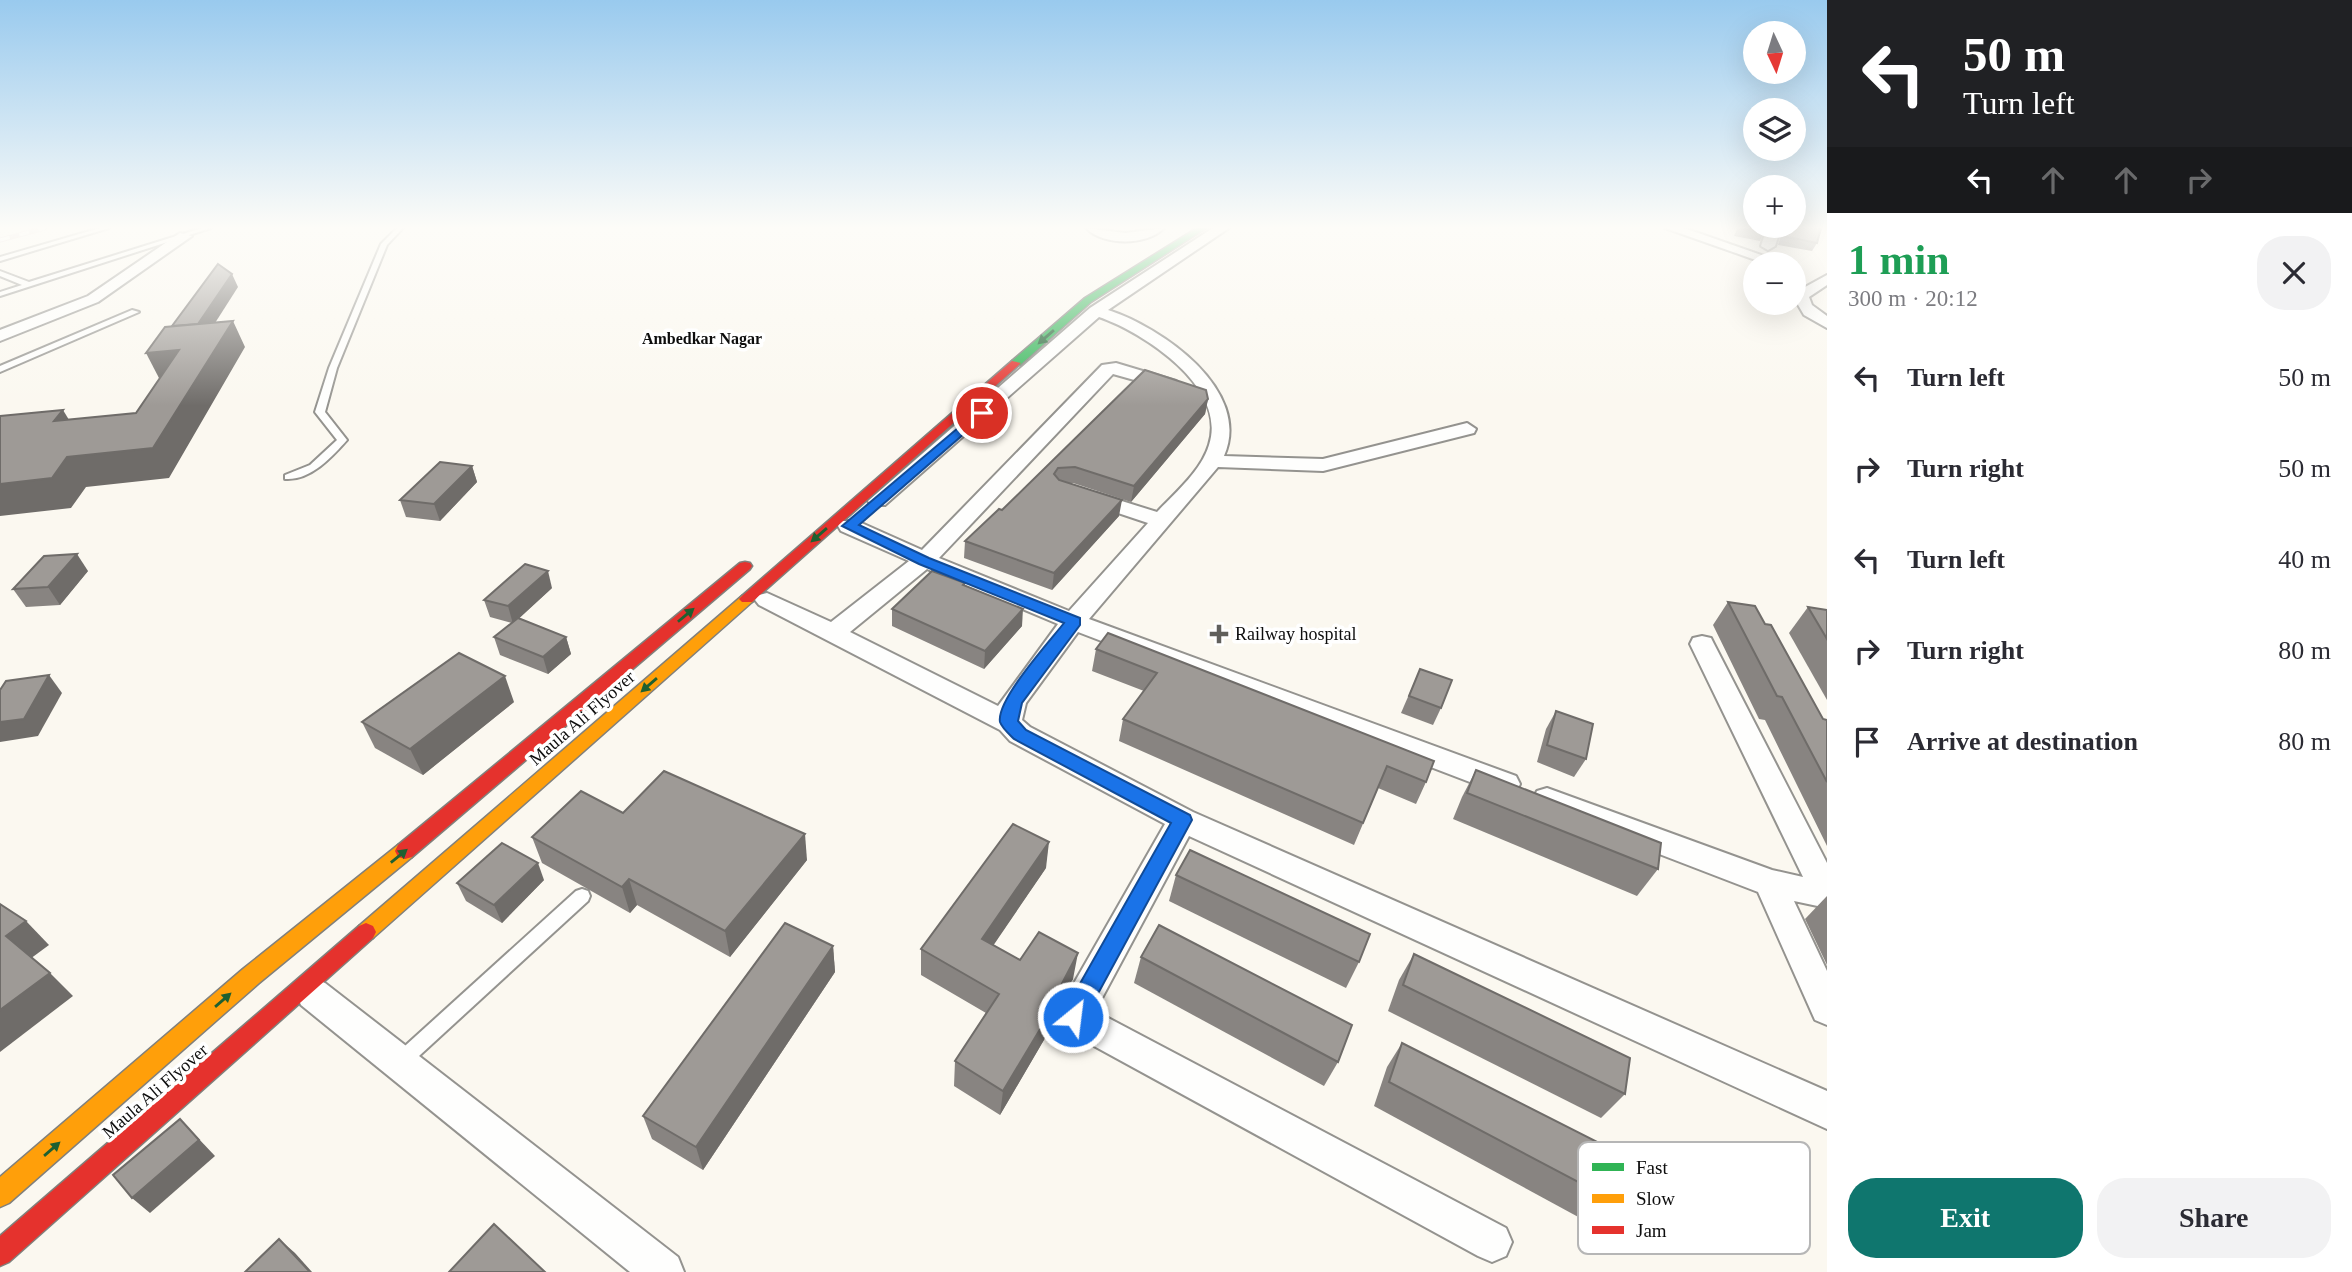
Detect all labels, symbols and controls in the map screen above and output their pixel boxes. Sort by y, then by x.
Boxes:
north arrow [1743,21,1806,84]
map controls [1743,21,1806,315]
text: 50 m [1963,27,2065,82]
icon: left [1848,28,1939,119]
text: Turn left [1963,85,2075,121]
button: layers [1743,98,1806,161]
icon: left [1961,161,1999,199]
icon: ahead [2034,161,2072,199]
icon: ahead [2107,161,2145,199]
icon: right [2180,161,2218,199]
button: + [1743,175,1806,238]
button: close [2257,236,2331,310]
text: 1 min [1848,237,1950,283]
button: − [1743,252,1806,315]
text: 300 m · 20:12 [1848,286,1978,311]
one-way arrow [1037,329,1055,345]
district label: Ambedkar Nagar [642,330,762,348]
icon: left [1848,359,1886,397]
text: Turn left [1907,363,2005,392]
text: 50 m [2278,363,2331,392]
pin [952,383,1012,443]
icon: arrive [963,394,1001,432]
icon: right [1848,450,1886,488]
text: Turn right [1907,454,2024,483]
text: 50 m [2278,454,2331,483]
one-way arrow [811,526,828,542]
icon: left [1848,541,1886,579]
text: Turn left [1907,545,2005,574]
text: 40 m [2278,545,2331,574]
one-way arrow [678,608,695,623]
marker: Railway hospital [1209,624,1229,644]
place label: Railway hospital [1235,624,1356,644]
icon: right [1848,632,1886,670]
text: Turn right [1907,636,2024,665]
text: 80 m [2278,636,2331,665]
street label: Maula Ali Flyover [525,667,639,769]
one-way arrow [640,677,658,693]
icon: arrive [1848,723,1886,761]
text: Arrive at destination [1907,727,2138,756]
text: 80 m [2278,727,2331,756]
one-way arrow [391,849,408,864]
position arrow [1036,980,1110,1054]
one-way arrow [215,993,232,1008]
street label: Maula Ali Flyover [98,1040,212,1142]
one-way arrow [43,1142,60,1157]
legend [1578,1142,1810,1254]
text: Fast [1636,1157,1668,1178]
button: Exit [1848,1178,2083,1258]
button: Share [2097,1178,2331,1258]
text: Slow [1636,1188,1675,1209]
text: Jam [1636,1220,1667,1241]

